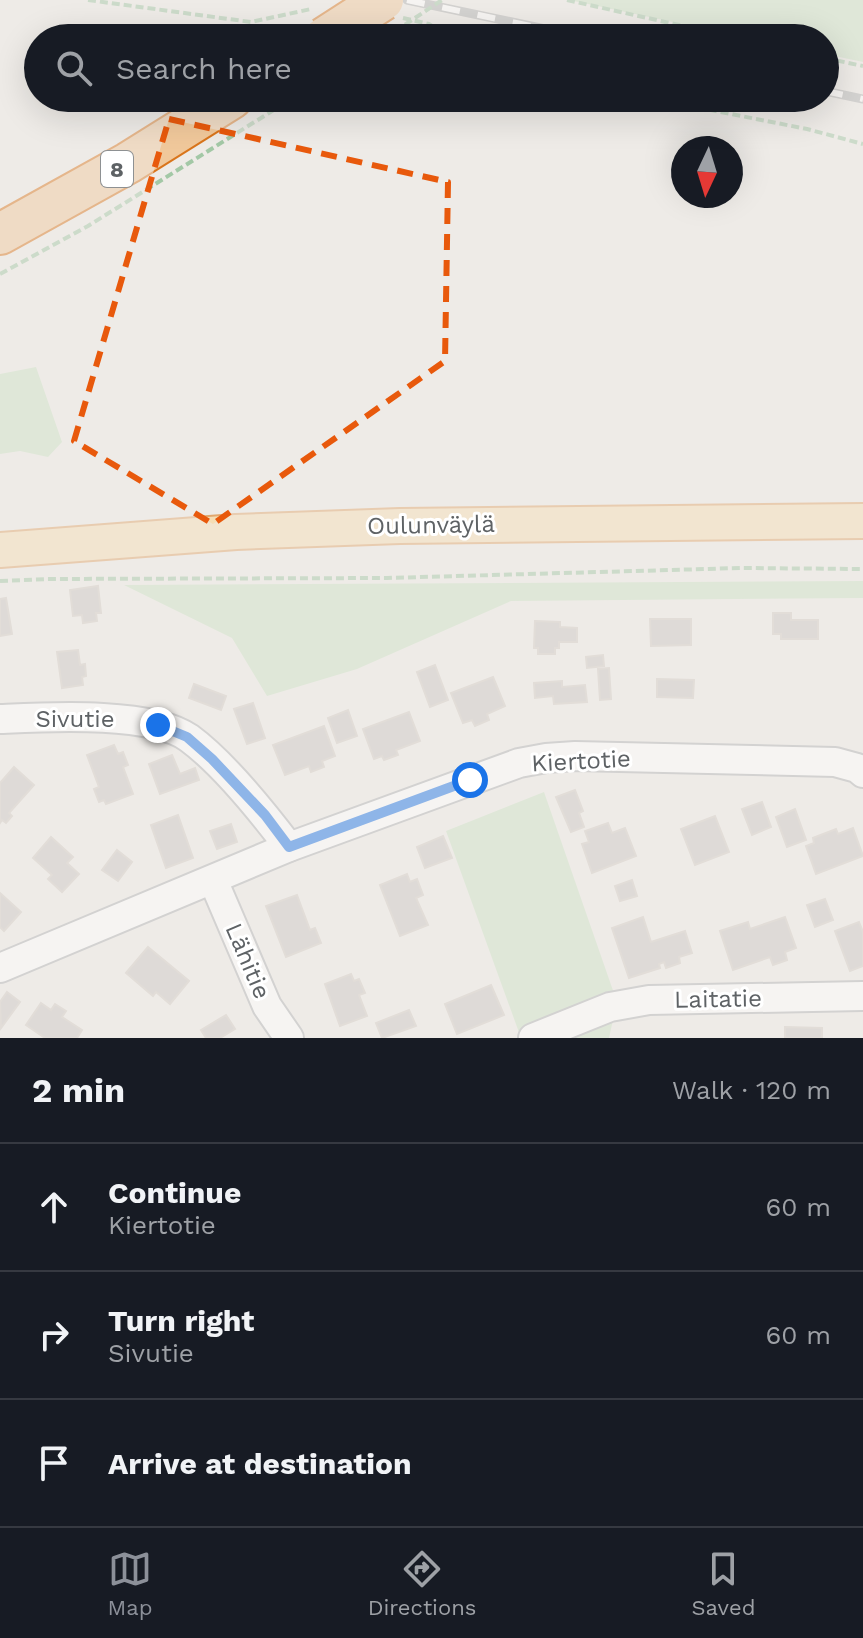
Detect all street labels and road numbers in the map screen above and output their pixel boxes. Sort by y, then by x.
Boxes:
road number: 8 [101,151,133,187]
street label: Oulunväylä [367,510,495,540]
street label: Sivutie [35,705,115,733]
street label: Kiertotie [531,744,631,778]
street label: Lähitie [220,919,276,1003]
street label: Laitatie [674,984,762,1014]

